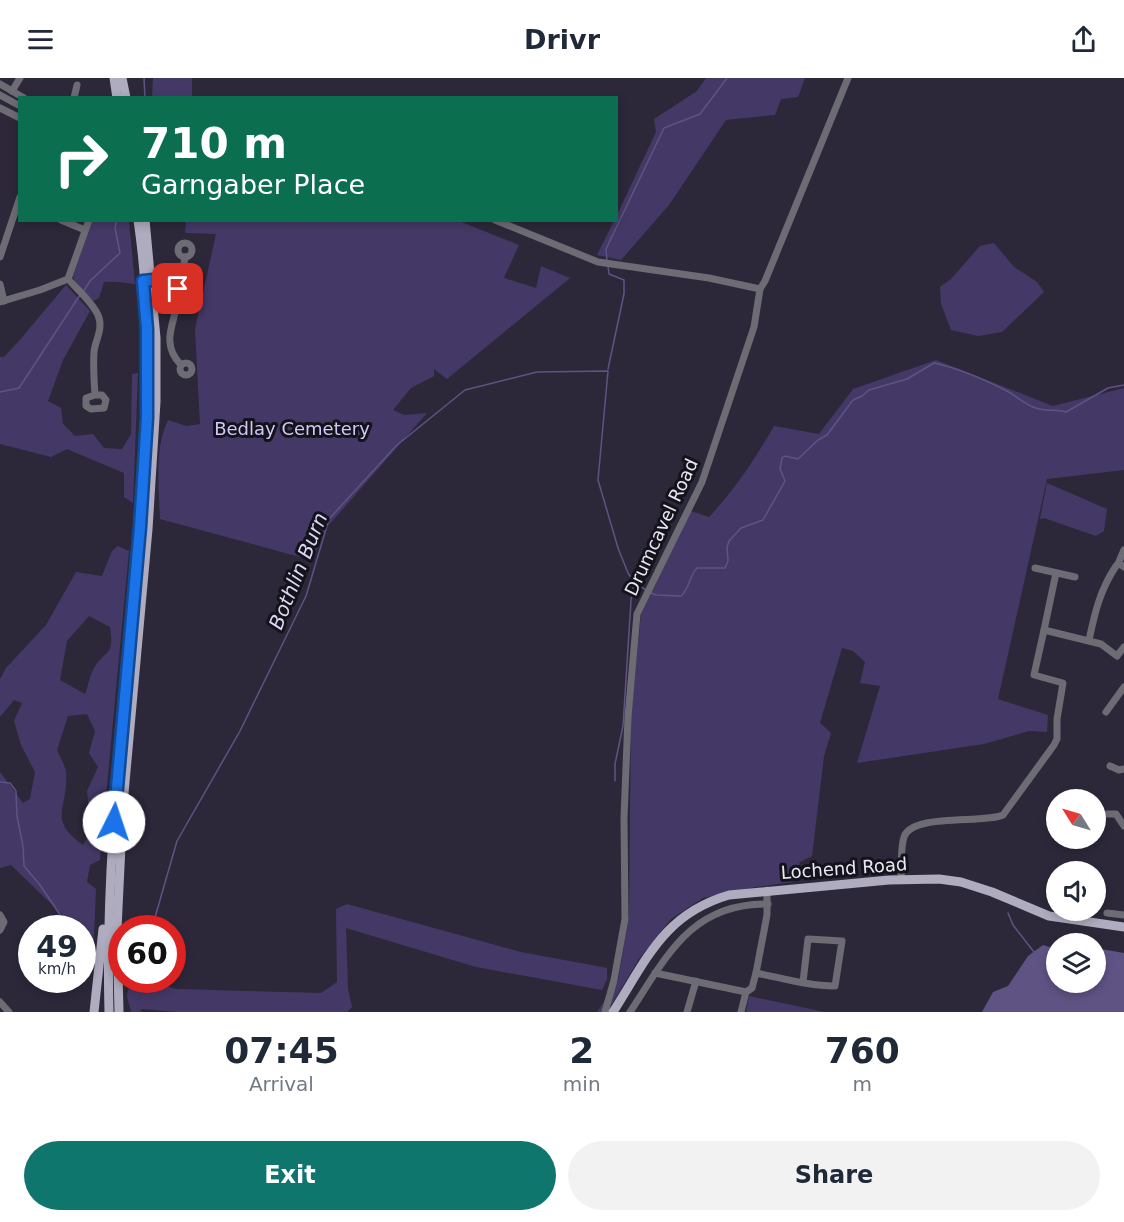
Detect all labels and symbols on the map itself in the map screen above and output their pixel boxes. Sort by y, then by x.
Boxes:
pin [152,263,203,314]
park label: Bedlay Cemetery [214,418,370,439]
street label: Drumcavel Road [620,455,702,599]
water label: Bothlin Burn [264,509,332,633]
north arrow [1046,789,1106,849]
position arrow [82,790,146,854]
street label: Lochend Road [780,853,908,883]
speed limit sign: 60 [108,915,186,993]

